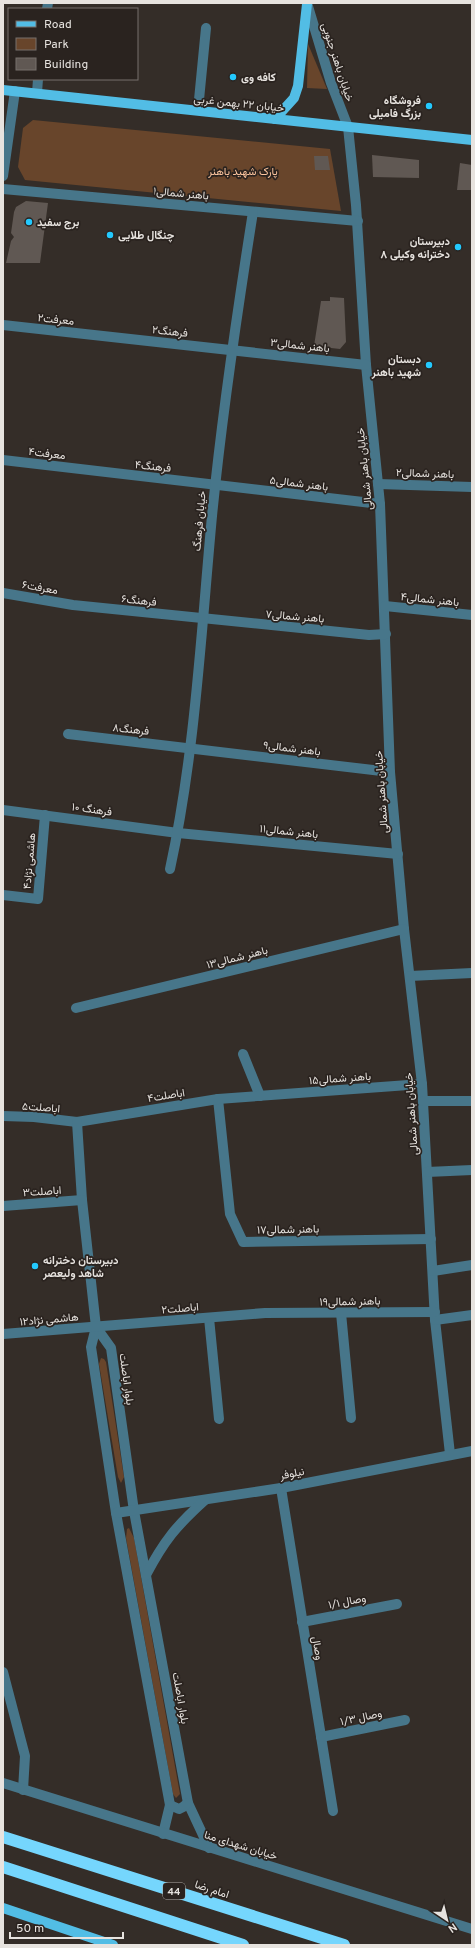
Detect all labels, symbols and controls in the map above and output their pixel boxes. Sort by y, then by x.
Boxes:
legend [8,8,138,80]
text: Road [44,17,72,33]
street label: خیابان باهنر جنوبی [318,21,356,104]
text: Park [44,37,69,53]
text: Building [44,57,88,73]
place label: کافه وی [241,71,276,85]
marker: کافه وی [228,72,238,82]
street label: خیابان ۲۲ بهمن غربی [193,92,285,116]
place label: فروشگاه بزرگ فامیلی [369,94,421,121]
marker: فروشگاه بزرگ فامیلی [424,101,434,111]
park label: پارک شهید باهنر [207,165,278,179]
street label: باهنر شمالی۱ [153,185,209,203]
place label: برج سفید [37,216,79,230]
marker: برج سفید [24,217,34,227]
place label: چنگال طلایی [118,229,175,243]
marker: چنگال طلایی [105,230,115,240]
place label: دبیرستان دخترانه وکیلی ۸ [381,235,451,262]
marker: دبیرستان دخترانه وکیلی ۸ [453,242,463,252]
street label: معرفت۲ [37,311,75,329]
street label: فرهنگ۲ [151,323,188,341]
street label: باهنر شمالی۳ [269,336,330,356]
place label: دبستان شهید باهنر [371,353,422,380]
marker: دبستان شهید باهنر [424,360,434,370]
street label: خیابان باهنر شمالی [354,427,376,511]
street label: معرفت۴ [28,445,66,463]
street label: فرهنگ۴ [134,458,172,476]
street label: باهنر شمالی۲ [396,466,454,482]
street label: باهنر شمالی۵ [269,473,329,495]
street label: خیابان فرهنگ [190,490,210,552]
street label: معرفت۶ [21,578,59,598]
street label: باهنر شمالی۴ [400,590,460,610]
street label: فرهنگ۶ [121,592,157,610]
street label: باهنر شمالی۷ [265,607,325,627]
street label: فرهنگ۸ [112,721,150,739]
street label: باهنر شمالی۹ [262,739,321,759]
street label: خیابان باهنر شمالی [372,750,392,834]
street label: فرهنگ ۱۰ [71,800,113,820]
street label: باهنر شمالی۱۱ [259,822,319,842]
street label: هاشمی نژاد۴ [21,832,39,890]
street label: باهنر شمالی۱۳ [205,944,269,972]
street label: باهنر شمالی۱۵ [309,1070,372,1088]
street label: خیابان باهنر شمالی [402,1072,422,1156]
street label: اباصلت۴ [146,1086,186,1106]
street label: اباصلت۵ [21,1100,60,1116]
street label: اباصلت۳ [22,1184,62,1200]
street label: باهنر شمالی۱۷ [257,1222,319,1238]
place label: دبیرستان دخترانه شاهد ولیعصر [42,1254,119,1281]
marker: دبیرستان دخترانه شاهد ولیعصر [30,1261,40,1271]
street label: باهنر شمالی۱۹ [319,1294,381,1310]
street label: اباصلت۲ [161,1300,199,1318]
street label: هاشمی نژاد۱۲ [19,1310,79,1330]
street label: بلوار اباصلت [115,1352,137,1406]
street label: نیلوفر [278,1465,306,1483]
street label: وصال ۱/۱ [327,1591,367,1613]
street label: وصال [308,1635,326,1661]
street label: بلوار اباصلت [169,1671,191,1725]
street label: وصال ۱/۳ [339,1707,384,1729]
street label: خیابان شهدای منا [202,1828,279,1864]
street label: امام رضا [193,1878,231,1902]
road number: 44 [163,1883,185,1899]
north arrow [427,1900,467,1940]
scale bar [10,1914,123,1940]
text: N [445,1919,459,1935]
text: 50 m [16,1921,44,1937]

